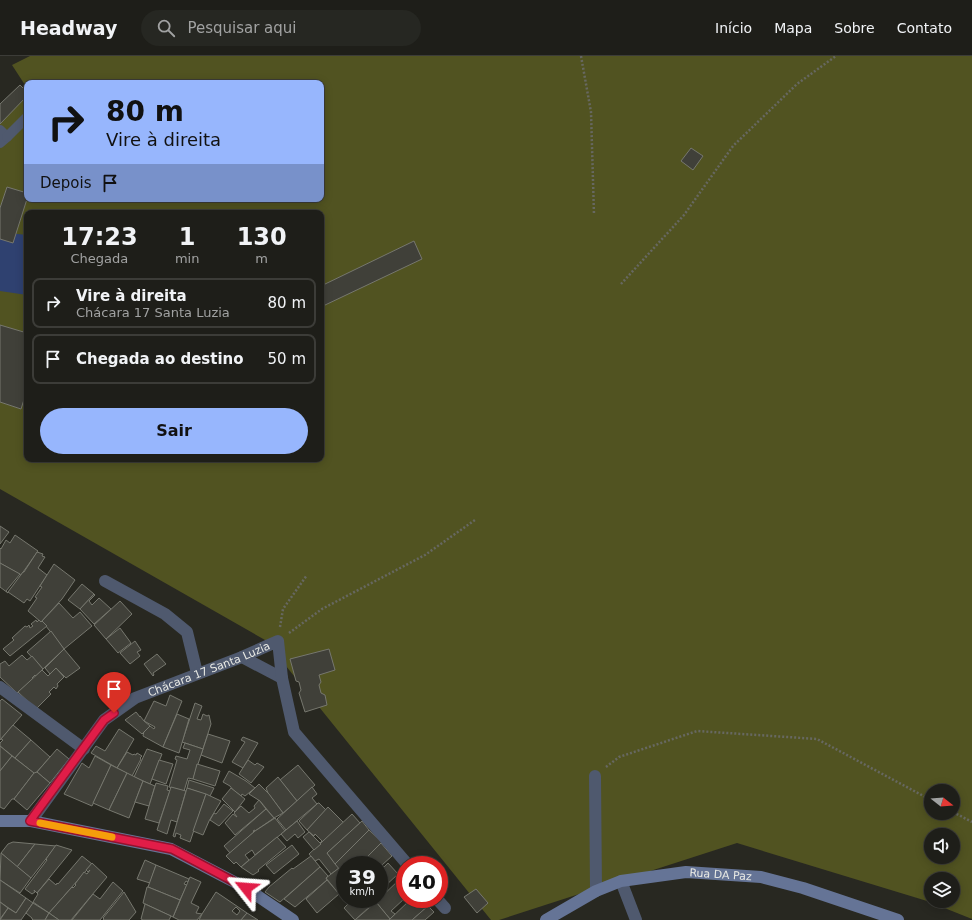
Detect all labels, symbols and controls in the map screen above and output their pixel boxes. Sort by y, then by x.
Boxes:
search box [141,10,421,46]
text: Headway [20,17,117,39]
icon: search [155,17,177,39]
text: Pesquisar aqui [187,19,296,37]
text: Início [715,20,752,36]
text: Mapa [774,20,812,36]
text: Sobre [834,20,875,36]
text: Contato [897,20,952,36]
text: 80 m [106,95,184,128]
icon: right [40,96,92,148]
text: Vire à direita [106,129,221,150]
icon: arrive [99,172,121,194]
text: Depois [40,174,91,192]
text: 17:23 [61,223,138,251]
text: 1 [179,223,195,251]
text: 130 [237,223,287,251]
text: Chegada [71,251,128,266]
text: min [175,251,199,266]
text: m [255,251,268,266]
text: Vire à direita [76,287,187,305]
icon: right [42,292,64,314]
text: 80 m [268,294,306,312]
text: Chácara 17 Santa Luzia [76,305,230,320]
icon: arrive [42,348,64,370]
text: Chegada ao destino [76,350,244,368]
text: 50 m [268,350,306,368]
button: Sair [40,408,308,454]
street label: Chácara 17 Santa Luzia [146,639,272,699]
pin [97,672,131,713]
icon: arrive [103,678,125,700]
north arrow [924,784,960,820]
map controls [924,784,960,908]
button: sound [924,828,960,864]
speed limit sign: 40 [396,856,448,908]
text: 39 [348,865,376,889]
street label: Rua DA Paz [689,866,752,883]
position arrow [225,867,267,909]
button: layers [924,872,960,908]
text: km/h [349,886,375,897]

